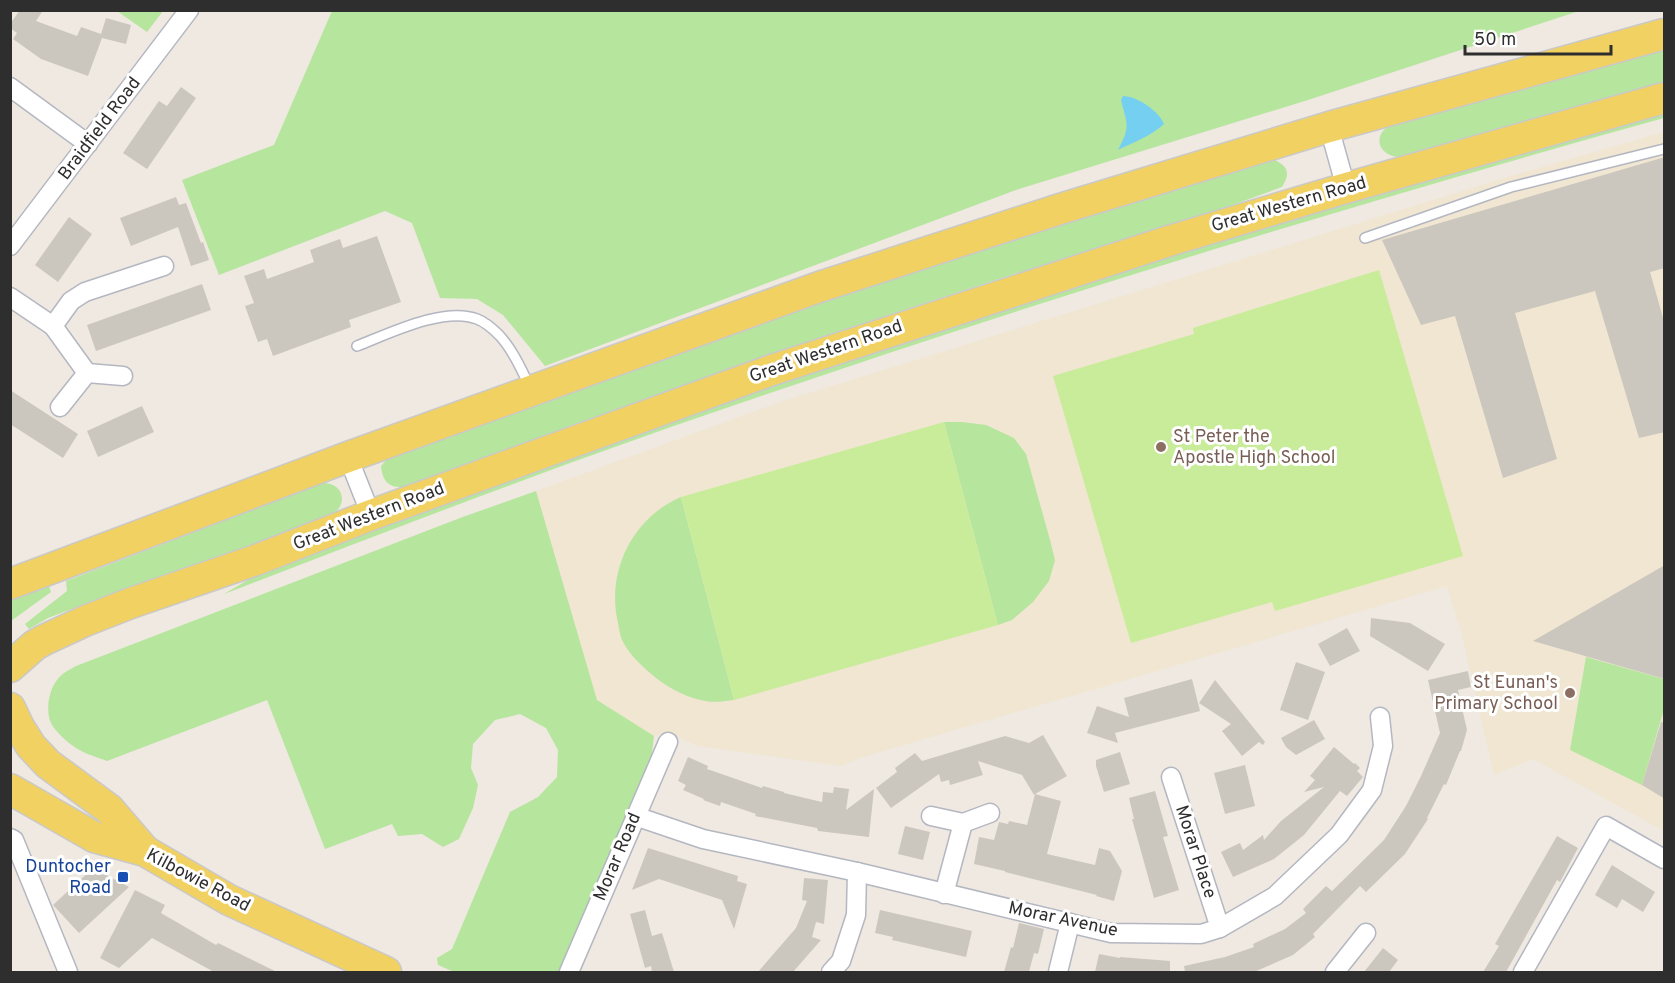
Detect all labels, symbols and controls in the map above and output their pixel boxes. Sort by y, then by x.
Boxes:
scale bar [1465,18,1610,56]
text: 50 m [1474,29,1516,52]
street label: Braidfield Road [54,73,146,185]
street label: Great Western Road [1209,172,1369,238]
street label: Great Western Road [746,315,906,389]
place label: St Peter the Apostle High School [1173,426,1336,470]
marker: St Peter the Apostle High School [1154,440,1168,454]
street label: Great Western Road [290,478,448,556]
place label: St Eunan's Primary School [1434,672,1558,716]
marker: St Eunan's Primary School [1563,686,1577,700]
street label: Morar Place [1169,802,1221,902]
street label: Morar Road [589,809,647,905]
street label: Kilbowie Road [142,844,254,918]
place label: Duntocher Road [25,856,111,900]
marker: Duntocher Road [116,870,130,884]
street label: Morar Avenue [1006,897,1120,943]

